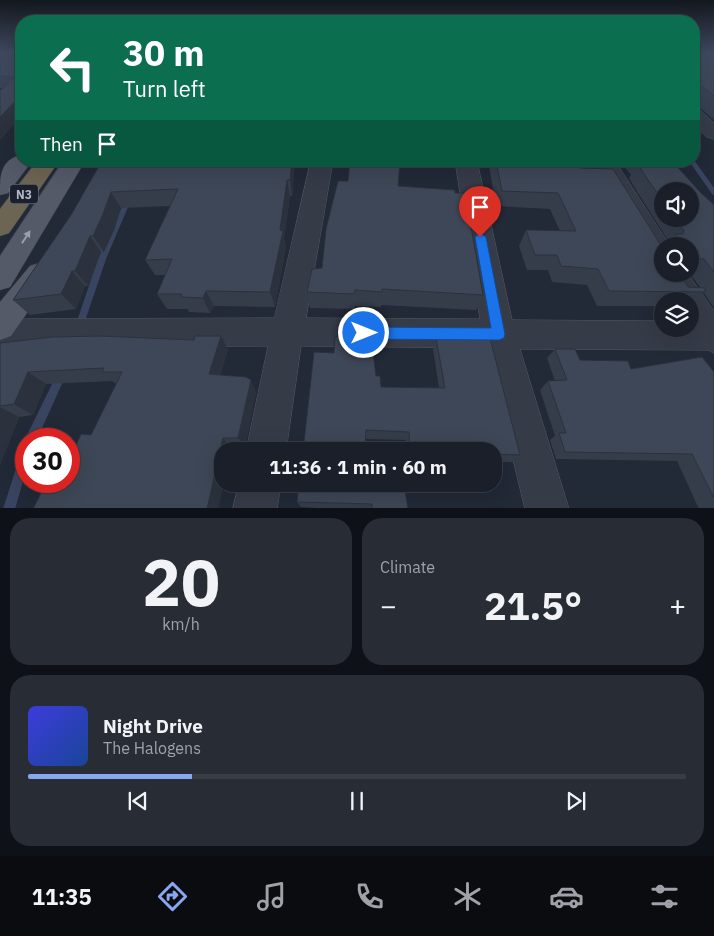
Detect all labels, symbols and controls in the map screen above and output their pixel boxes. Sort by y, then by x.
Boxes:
text: 30 m [123,30,205,76]
icon: left [40,35,105,100]
text: Turn left [123,74,206,103]
icon: arrive [93,130,121,158]
text: Then [40,132,83,156]
map controls [654,182,699,337]
button: sound [654,182,699,227]
road number: N3 [10,184,38,203]
pin [459,186,501,237]
icon: arrive [466,193,494,221]
one-way arrow [21,230,30,244]
button: search [654,237,699,282]
button: layers [654,292,699,337]
position arrow [337,306,389,358]
speed limit sign: 30 [15,428,80,493]
text: 11:36 · 1 min · 60 m [269,455,447,479]
text: 20 [142,539,220,624]
text: Climate [380,557,435,577]
text: 21.5° [484,581,582,630]
text: − [380,587,397,624]
text: + [669,587,686,624]
text: km/h [162,614,200,634]
text: Night Drive [103,714,203,738]
text: The Halogens [103,738,201,758]
icon: previous [124,787,152,815]
icon: pause [343,787,371,815]
icon: next [562,787,590,815]
icon: directions [155,879,190,914]
icon: music [254,879,289,914]
icon: phone [352,879,387,914]
icon: climate [450,879,485,914]
icon: car [549,879,584,914]
icon: filters [647,879,682,914]
text: 11:35 [32,882,92,911]

